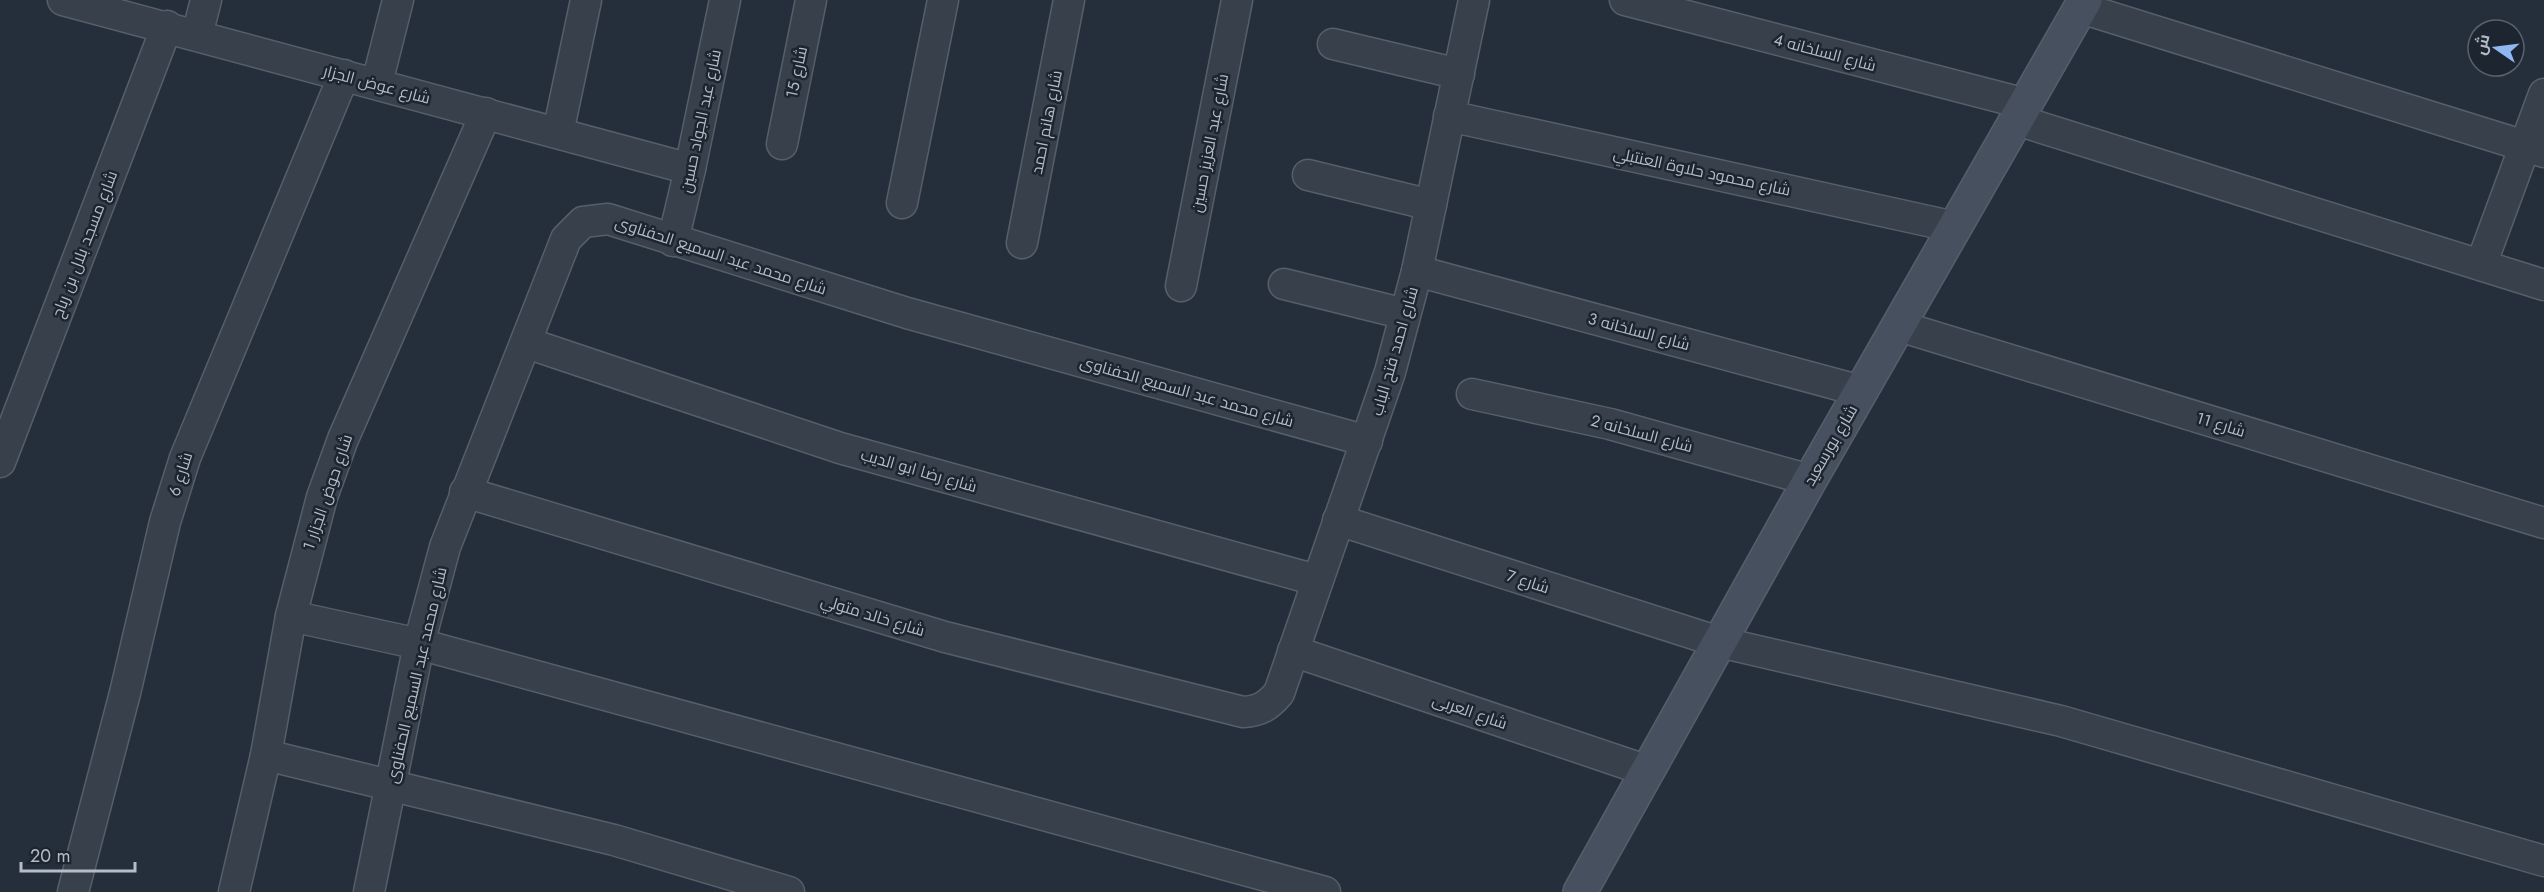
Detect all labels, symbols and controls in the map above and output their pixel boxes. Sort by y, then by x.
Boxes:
north arrow [2466,18,2526,78]
street label: شارع السلخانه 4 [1771,28,1879,77]
text: ش [2468,32,2496,57]
street label: شارع 15 [780,44,813,100]
street label: شارع عبد الجواد حسين [674,47,727,195]
street label: شارع عوض الجزار [320,59,433,110]
street label: شارع هانم احمد [1025,68,1068,176]
street label: شارع عبد العزيز حسين [1185,72,1234,214]
street label: شارع محمود حلاوة العنتبلي [1611,141,1793,203]
street label: شارع مسجد بلال بن رباح [46,167,123,321]
street label: شارع محمد عبد السميع الحفناوى [612,210,830,301]
street label: شارع احمد فتح الباب [1365,284,1424,418]
street label: شارع السلخانه 3 [1585,307,1692,356]
street label: شارع محمد عبد السميع الحفناوى [1077,350,1296,433]
street label: شارع بورسعيد [1798,400,1863,490]
street label: شارع 11 [2193,406,2248,443]
street label: شارع السلخانه 2 [1588,409,1696,458]
street label: شارع حوض الجزار 1 [297,431,358,553]
street label: شارع رضا ابو الديب [858,443,980,498]
street label: شارع 6 [163,449,198,499]
street label: شارع 7 [1503,564,1552,599]
street label: شارع محمد عبد السميع الحفناوى [380,565,453,786]
street label: شارع خالد متولي [817,589,928,644]
street label: شارع العربى [1429,688,1510,735]
scale bar [21,835,135,873]
text: 20 m [30,843,70,869]

